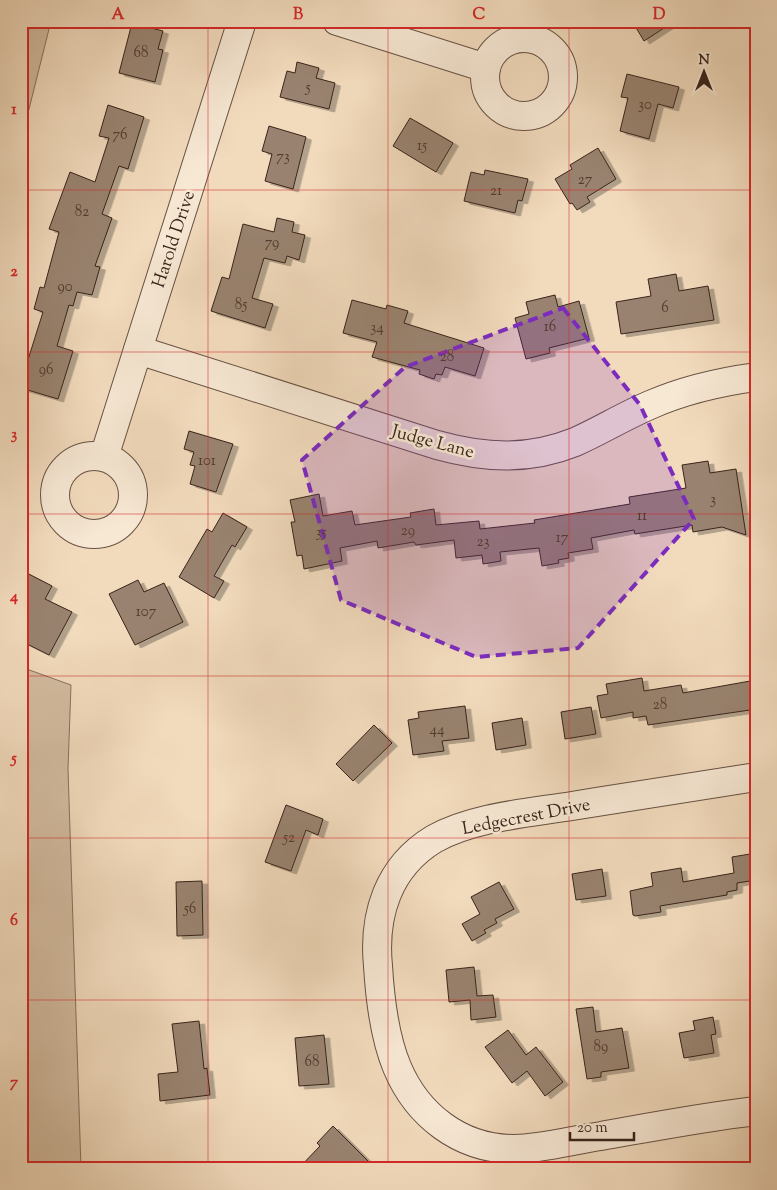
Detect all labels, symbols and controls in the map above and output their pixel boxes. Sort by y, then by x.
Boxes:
text: A [112,4,125,27]
text: B [293,4,303,27]
text: C [473,4,486,27]
text: D [653,4,666,27]
house number: 68 [134,43,148,64]
north arrow [680,48,730,98]
text: N [698,51,710,71]
house number: 5 [304,78,311,99]
house number: 30 [638,95,652,116]
text: 1 [11,99,17,122]
house number: 76 [113,125,127,146]
house number: 15 [417,136,427,157]
house number: 73 [276,147,290,168]
house number: 27 [578,170,593,191]
house number: 21 [490,181,502,202]
street label: Harold Drive [147,188,203,292]
house number: 82 [75,202,89,223]
house number: 79 [265,233,279,254]
text: 2 [10,261,18,284]
house number: 90 [57,277,73,298]
house number: 85 [235,295,247,316]
house number: 6 [661,298,669,319]
house number: 16 [544,317,556,338]
house number: 34 [370,318,384,339]
house number: 28 [440,347,454,368]
house number: 96 [39,360,53,381]
street label: Judge Lane [387,419,477,466]
text: 3 [11,424,18,447]
house number: 101 [198,451,216,472]
house number: 3 [710,490,716,511]
house number: 11 [637,506,647,527]
house number: 29 [401,521,415,542]
house number: 35 [315,523,327,544]
house number: 17 [556,528,569,549]
house number: 23 [476,532,490,553]
text: 4 [9,586,18,609]
house number: 107 [136,602,157,623]
house number: 28 [653,695,667,716]
house number: 44 [429,720,445,741]
text: 5 [9,748,17,771]
street label: Ledgecrest Drive [460,793,593,843]
house number: 52 [282,828,295,849]
house number: 56 [183,899,196,920]
text: 6 [10,910,18,933]
house number: 89 [594,1037,608,1058]
house number: 68 [305,1052,319,1073]
text: 7 [10,1072,19,1095]
scale bar [570,1110,633,1142]
text: 20 m [577,1118,608,1139]

